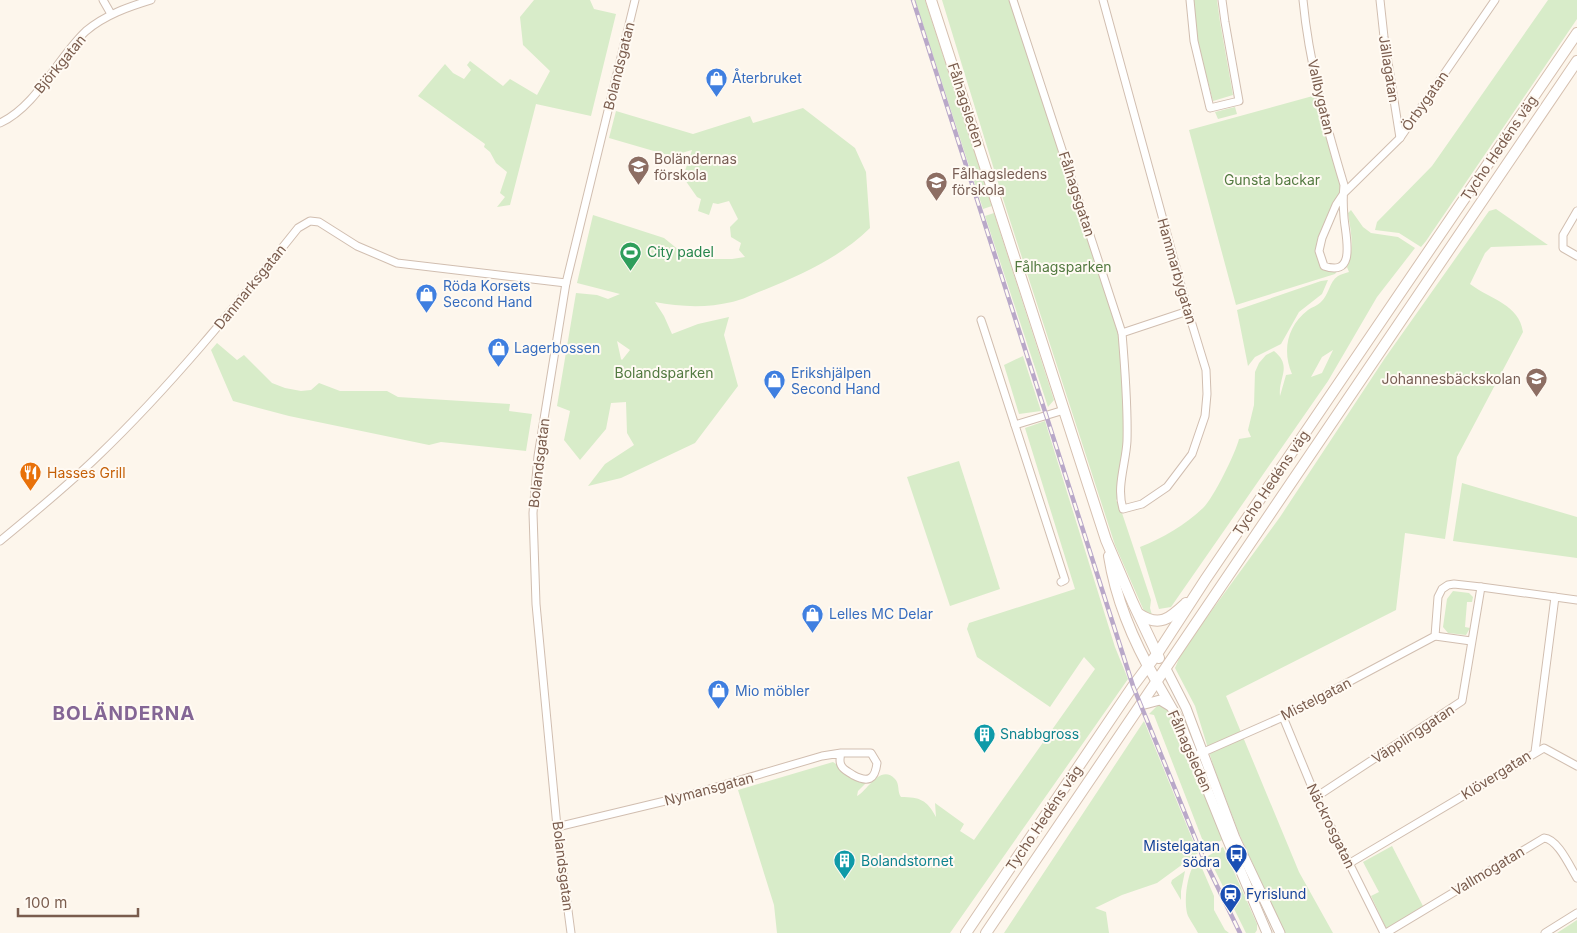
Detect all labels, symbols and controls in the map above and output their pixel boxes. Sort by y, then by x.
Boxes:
street label: Bolandsgatan [599,20,638,112]
street label: Björkgatan [30,31,89,96]
street label: Jällagatan [1376,34,1403,104]
street label: Vallbygatan [1305,58,1338,136]
street label: Fålhagsleden [945,60,988,149]
shop icon: Återbruket [704,66,728,97]
street label: Örbygatan [1398,67,1451,134]
place label: Återbruket [732,68,802,86]
street label: Tycho Hedéns väg [1457,92,1540,204]
street label: Fålhagsgatan [1056,149,1099,239]
place label: Boländernas förskola [654,150,737,183]
school or university icon: Boländernas förskola [626,155,650,186]
place label: Fålhagsledens förskola [952,165,1047,198]
school or university icon: Fålhagsledens förskola [924,170,948,201]
park label: Gunsta backar [1224,171,1320,188]
street label: Hammarbygatan [1154,216,1201,326]
sports icon: City padel [619,240,643,271]
street label: Danmarksgatan [210,241,289,333]
place label: City padel [647,243,714,260]
park label: Fålhagsparken [1014,258,1112,275]
place label: Röda Korsets Second Hand [443,277,532,310]
shop icon: Röda Korsets Second Hand [415,282,439,313]
shop icon: Lagerbossen [486,336,510,367]
place label: Lagerbossen [514,339,600,356]
park label: Bolandsparken [615,364,713,381]
place label: Erikshjälpen Second Hand [791,364,880,397]
school or university icon: Johannesbäckskolan [1525,367,1549,398]
shop icon: Erikshjälpen Second Hand [763,369,787,400]
place label: Johannesbäckskolan [1381,370,1521,387]
street label: Bolandsgatan [525,417,552,509]
street label: Tycho Hedéns väg [1229,427,1312,539]
restaurant icon: Hasses Grill [19,461,43,492]
place label: Hasses Grill [47,464,126,481]
shop icon: Lelles MC Delar [801,602,825,633]
place label: Lelles MC Delar [829,605,933,622]
street label: Mistelgatan [1278,674,1354,724]
shop icon: Mio möbler [707,679,731,710]
place label: Mio möbler [735,682,809,699]
street label: Väpplinggatan [1368,701,1457,767]
district label: BOLÄNDERNA [52,702,196,725]
street label: Fålhagsleden [1165,707,1216,794]
building icon: Snabbgross [972,722,996,753]
place label: Snabbgross [1000,725,1079,742]
street label: Klövergatan [1458,746,1534,803]
street label: Tycho Hedéns väg [1002,762,1085,874]
street label: Nymansgatan [662,768,755,809]
street label: Näckrosgatan [1304,781,1359,871]
street label: Bolandsgatan [550,820,577,912]
place label: Mistelgatan södra [1143,837,1220,870]
bus stop icon: Mistelgatan södra [1224,842,1248,873]
street label: Vallmogatan [1448,842,1527,899]
building icon: Bolandstornet [833,849,857,880]
place label: Bolandstornet [861,852,954,869]
station icon: Fyrislund [1218,882,1242,913]
place label: Fyrislund [1246,885,1306,902]
scale bar [18,886,138,918]
text: 100 m [25,893,67,912]

